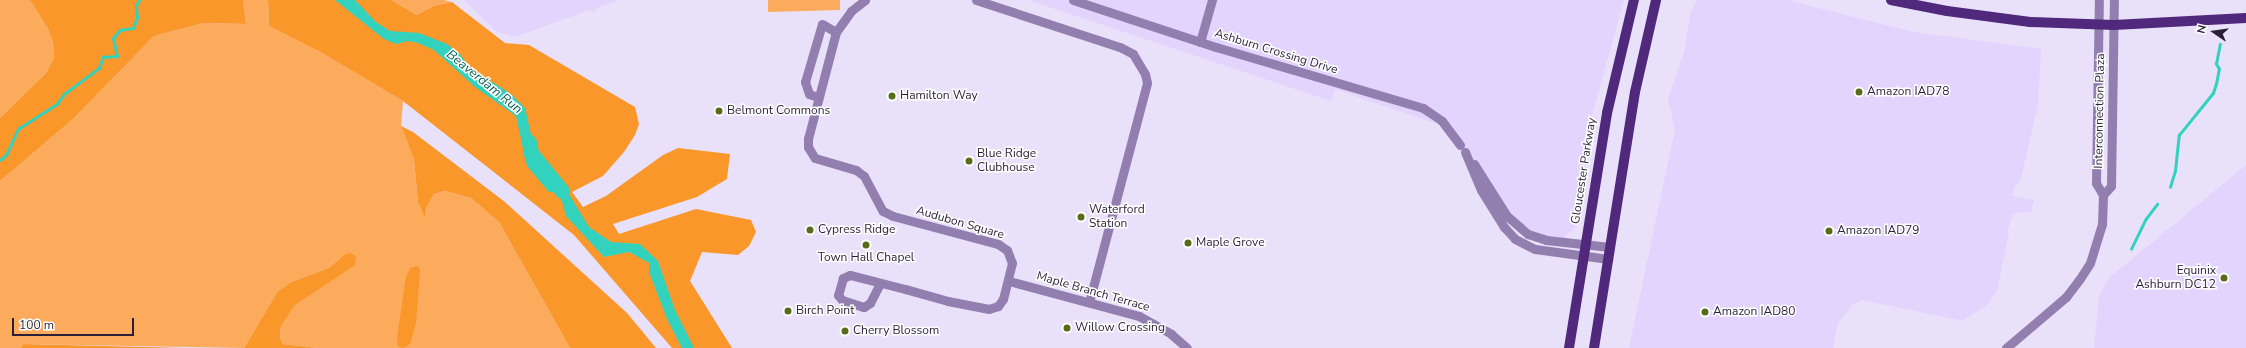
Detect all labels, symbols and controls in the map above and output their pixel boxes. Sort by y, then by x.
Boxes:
north arrow [2194,12,2234,52]
text: N [2194,23,2210,35]
street label: Ashburn Crossing Drive [1213,26,1339,78]
water label: Beaverdam Run [443,47,525,117]
street label: Interconnection Plaza [2092,53,2108,169]
place label: Amazon IAD78 [1867,85,1950,99]
marker: Amazon IAD78 [1854,87,1864,97]
place label: Hamilton Way [900,89,978,103]
marker: Hamilton Way [887,91,897,101]
place label: Belmont Commons [727,104,830,118]
marker: Belmont Commons [714,106,724,116]
street label: Gloucester Parkway [1568,117,1600,225]
place label: Blue Ridge Clubhouse [977,147,1036,175]
marker: Blue Ridge Clubhouse [964,156,974,166]
place label: Waterford Station [1089,203,1145,231]
street label: Audubon Square [914,204,1006,242]
marker: Waterford Station [1076,212,1086,222]
place label: Cypress Ridge [818,223,895,237]
place label: Amazon IAD79 [1837,224,1920,238]
marker: Cypress Ridge [805,225,815,235]
marker: Amazon IAD79 [1824,226,1834,236]
place label: Maple Grove [1196,236,1265,250]
marker: Maple Grove [1183,238,1193,248]
marker: Town Hall Chapel [861,240,871,250]
place label: Town Hall Chapel [818,251,914,265]
place label: Equinix Ashburn DC12 [2135,264,2216,292]
street label: Maple Branch Terrace [1035,269,1151,315]
marker: Equinix Ashburn DC12 [2219,273,2229,283]
place label: Birch Point [796,304,854,318]
place label: Amazon IAD80 [1713,305,1796,319]
marker: Birch Point [783,306,793,316]
marker: Amazon IAD80 [1700,307,1710,317]
scale bar [14,310,136,336]
text: 100 m [19,317,54,333]
place label: Willow Crossing [1075,321,1165,335]
marker: Willow Crossing [1062,323,1072,333]
place label: Cherry Blossom [853,324,939,338]
marker: Cherry Blossom [840,326,850,336]

